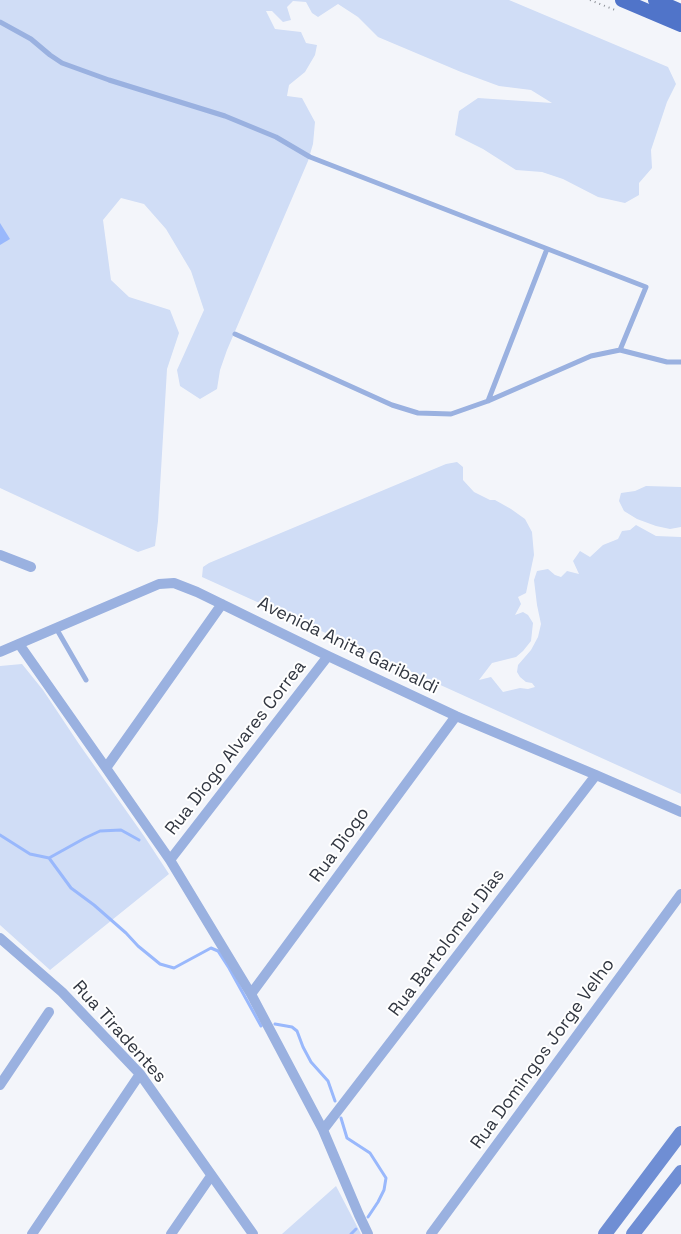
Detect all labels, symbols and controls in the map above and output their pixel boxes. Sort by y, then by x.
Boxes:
street label: Avenida Anita Garibaldi [254,593,442,699]
street label: Rua Diogo Alvares Correa [161,656,311,840]
street label: Rua Diogo [306,803,374,887]
street label: Rua Bartolomeu Dias [385,865,509,1021]
street label: Rua Domingos Jorge Velho [467,954,619,1154]
street label: Rua Tiradentes [68,977,170,1087]

